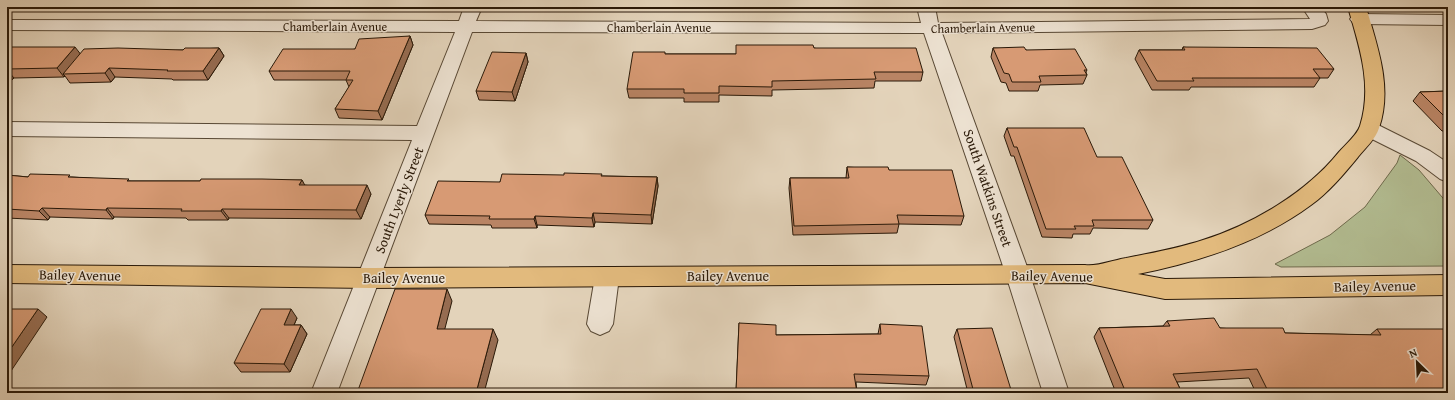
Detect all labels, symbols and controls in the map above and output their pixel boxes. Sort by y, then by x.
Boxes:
street label: Chamberlain Avenue [283,18,387,35]
street label: Chamberlain Avenue [931,18,1036,37]
street label: Chamberlain Avenue [607,19,711,36]
street label: South Watkins Street [958,126,1018,250]
street label: South Lyerly Street [369,144,429,256]
street label: Bailey Avenue [39,264,122,286]
street label: Bailey Avenue [1011,265,1094,287]
street label: Bailey Avenue [687,266,769,286]
street label: Bailey Avenue [363,268,445,288]
street label: Bailey Avenue [1334,275,1417,297]
north arrow [1397,342,1437,382]
text: N [1406,344,1420,362]

